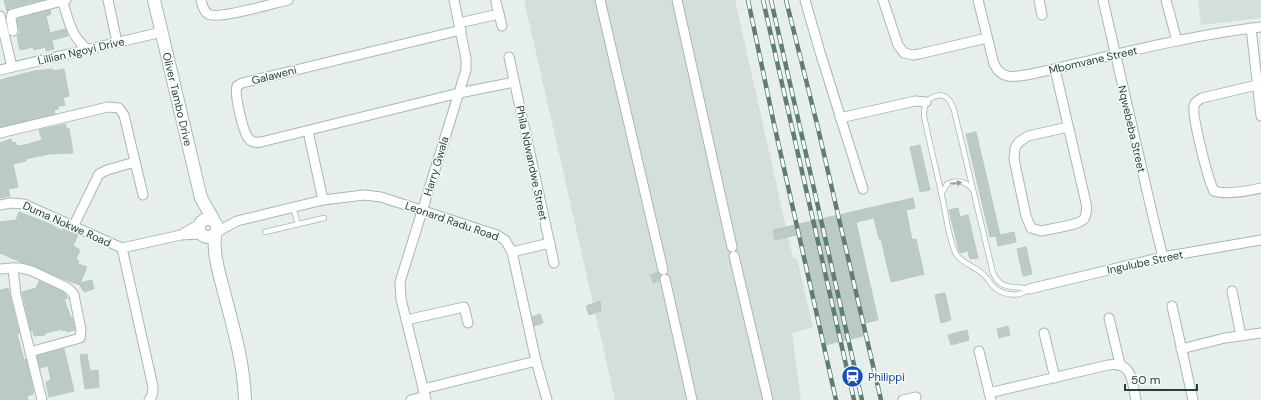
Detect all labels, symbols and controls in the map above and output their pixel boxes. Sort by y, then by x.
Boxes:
street label: Lillian Ngoyi Drive [36,34,126,68]
street label: Mbomvane Street [1047,43,1139,77]
street label: Oliver Tambo Drive [160,51,195,148]
street label: Galaweni [250,63,298,87]
street label: Nqwebeba Street [1115,84,1149,174]
street label: Phila Ndwandwe Street [513,104,551,222]
street label: Harry Gwala [420,134,452,198]
one-way arrow [950,179,963,186]
street label: Duma Nokwe Road [21,198,113,250]
street label: Leonard Radu Road [403,198,501,244]
street label: Ingulube Street [1106,247,1184,277]
station icon: Philippi [840,364,866,390]
scale bar [1125,366,1197,392]
place label: Philippi [868,370,905,384]
text: 50 m [1131,372,1160,388]

